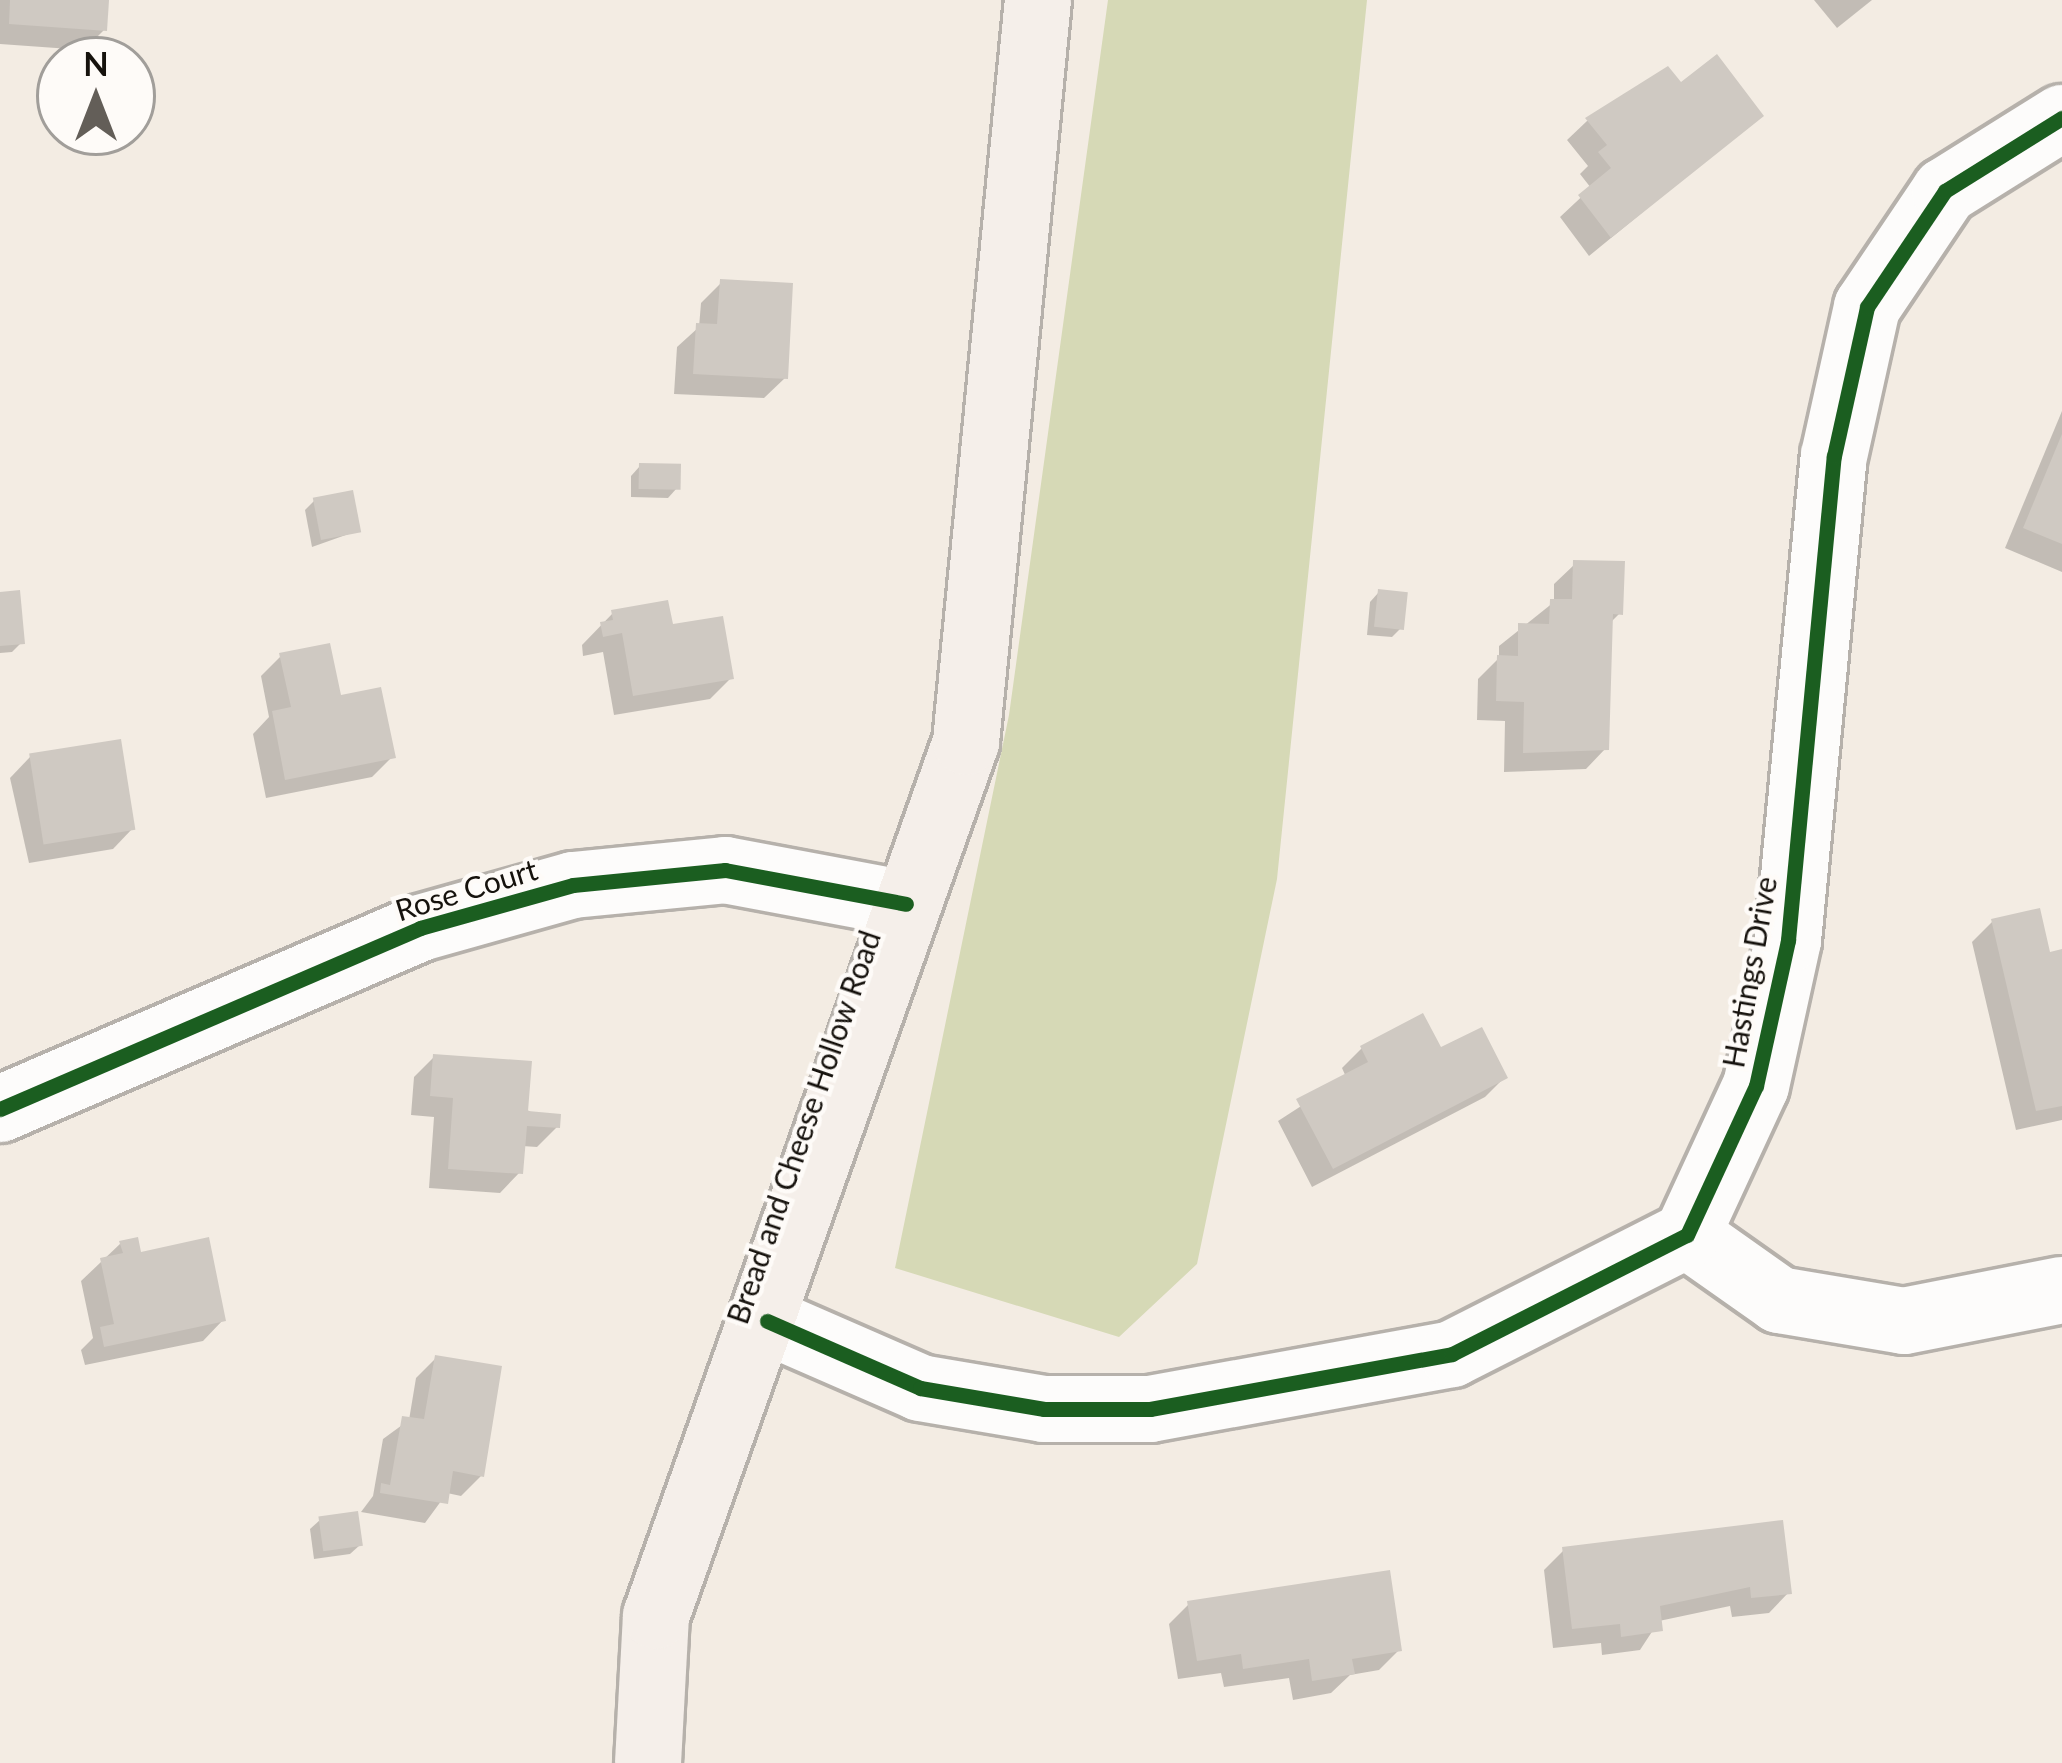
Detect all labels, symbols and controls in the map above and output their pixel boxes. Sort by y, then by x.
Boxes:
north arrow [36,36,156,156]
text: N [83,43,109,83]
street label: Rose Court [391,850,541,928]
street label: Hastings Drive [1714,874,1784,1070]
street label: Bread and Cheese Hollow Road [719,925,887,1329]

